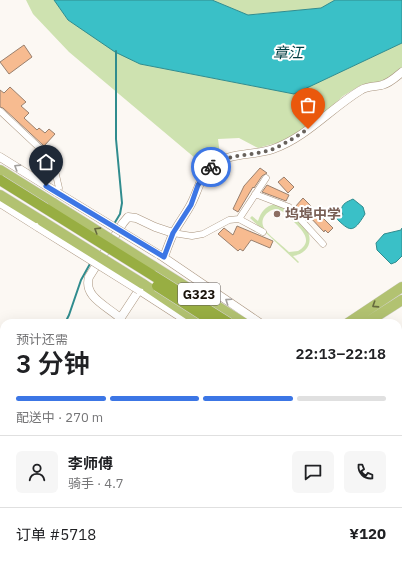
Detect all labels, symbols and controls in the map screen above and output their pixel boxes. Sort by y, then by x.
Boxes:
water label: 章江 [273,43,305,62]
pin [291,88,325,129]
icon: bag [297,94,319,116]
pin [29,145,63,186]
courier [191,147,231,187]
icon: home [35,151,57,173]
icon: bike [200,156,222,178]
one-way arrow [14,165,21,172]
place label: 坞埠中学 [285,205,341,223]
marker: 坞埠中学 [272,209,282,219]
one-way arrow [94,228,101,235]
road number: G323 [178,283,220,305]
one-way arrow [225,298,232,306]
one-way arrow [372,300,379,308]
text: 预计还需 [16,331,68,348]
text: 22:13–22:18 [296,344,386,363]
text: 3 分钟 [16,346,90,380]
text: 配送中 · 270 m [16,409,103,426]
button: person [16,451,58,493]
button: chat [292,451,334,493]
button: phone [344,451,386,493]
text: 李师傅 [68,454,113,473]
text: 骑手 · 4.7 [68,475,124,492]
text: ¥120 [349,524,386,543]
text: 订单 #5718 [16,525,96,544]

